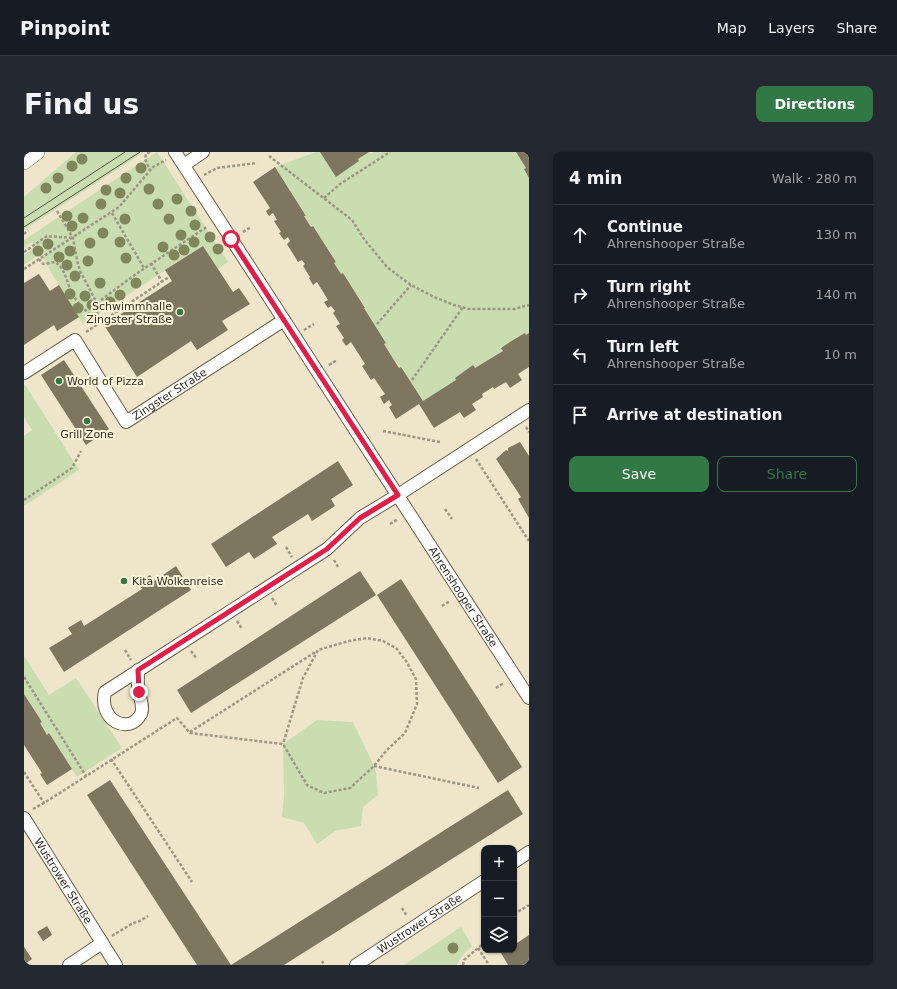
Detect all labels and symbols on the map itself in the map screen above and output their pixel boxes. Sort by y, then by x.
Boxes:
route start [222,230,240,248]
place label: Schwimmhalle Zingster Straße [86,300,172,326]
marker: Schwimmhalle Zingster Straße [175,307,185,317]
street label: Zingster Straße [130,366,209,423]
place label: World of Pizza [67,375,144,388]
marker: World of Pizza [54,376,64,386]
marker: Grill Zone [82,416,92,426]
place label: Grill Zone [60,428,114,441]
street label: Ahrenshooper Straße [426,544,500,650]
place label: Kita Wolkenreise [132,575,223,588]
marker: Kita Wolkenreise [119,576,129,586]
route end [130,683,148,701]
street label: Wustrower Straße [31,836,95,926]
street label: Wustrower Straße [375,891,465,956]

